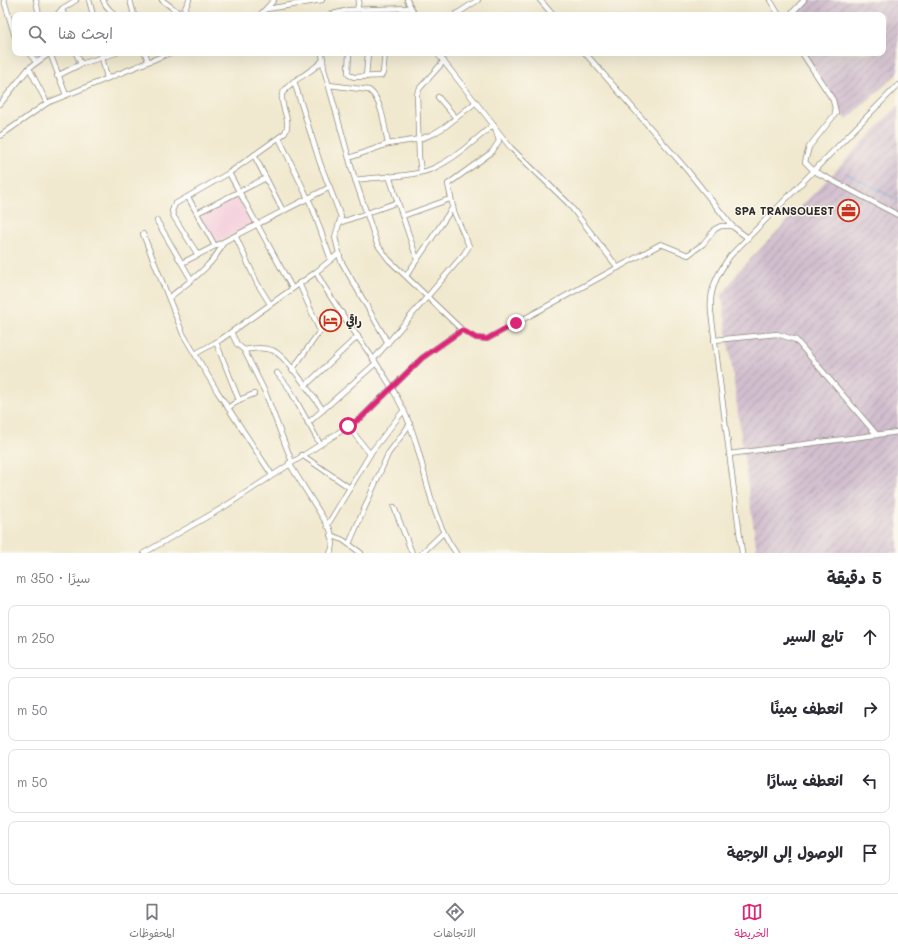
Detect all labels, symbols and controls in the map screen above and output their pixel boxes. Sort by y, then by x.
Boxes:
search box [12,12,886,56]
icon: search [26,23,48,45]
text: ابحث هنا [58,23,113,43]
office icon: SPA TRANSOUEST [836,198,862,224]
place label: SPA TRANSOUEST [735,203,834,218]
hotel icon: راقي [318,308,344,334]
place label: راقي [346,313,362,330]
route end [507,314,525,332]
route start [339,417,357,435]
text: 5 دقيقة [827,566,882,588]
text: سيرًا · 350 m [16,569,90,586]
text: تابع السير [784,626,843,646]
icon: ahead [859,626,881,648]
text: 250 m [17,629,54,646]
text: انعطف يمينًا [771,698,843,718]
icon: right [859,698,881,720]
text: 50 m [17,701,47,718]
text: انعطف يسارًا [767,770,843,790]
icon: left [859,770,881,792]
text: 50 m [17,773,47,790]
text: الوصول إلى الوجهة [727,842,843,862]
icon: arrive [859,842,881,864]
tab: المحفوظات [129,901,175,943]
tab: الاتجاهات [433,901,476,943]
tab: الخريطة [734,901,769,943]

